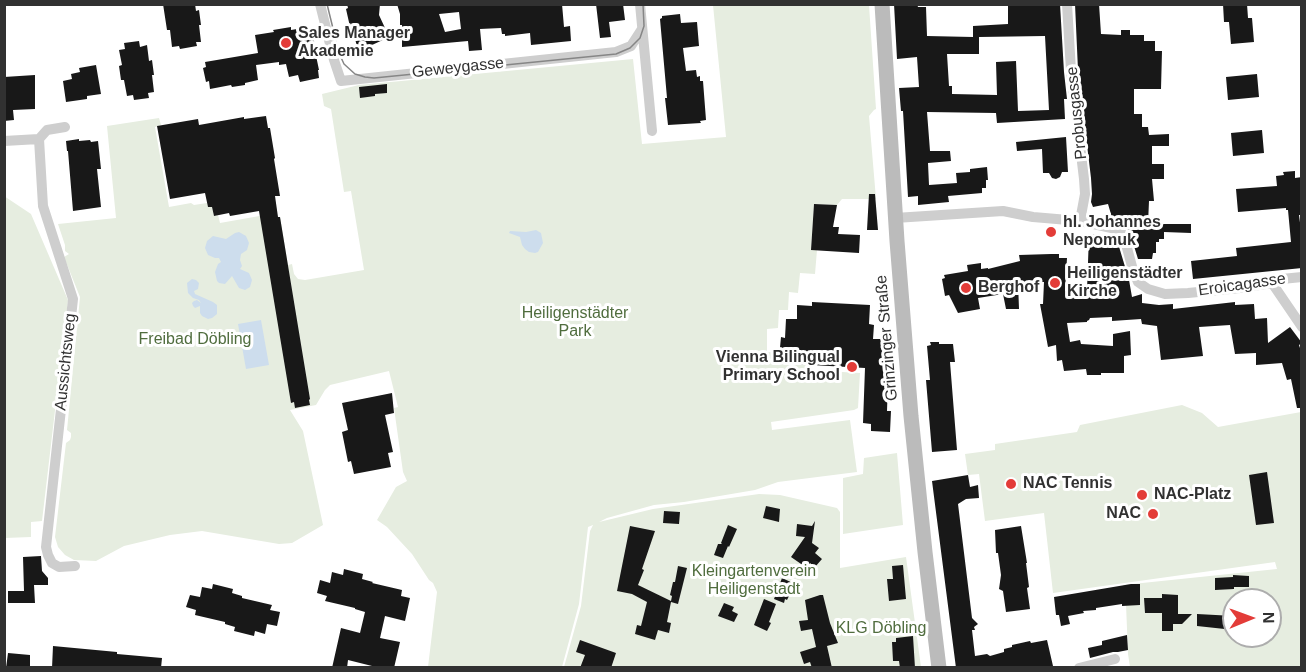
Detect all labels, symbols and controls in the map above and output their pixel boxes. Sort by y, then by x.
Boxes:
place label: Sales Manager Akademie [298,24,410,62]
marker: Sales Manager Akademie [279,36,293,50]
street label: Geweygasse [411,54,505,82]
street label: Probusgasse [1063,66,1091,160]
place label: hl. Johannes Nepomuk [1063,213,1161,251]
marker: hl. Johannes Nepomuk [1044,225,1058,239]
place label: Heiligenstädter Kirche [1067,264,1183,302]
street label: Eroicagasse [1197,269,1287,301]
street label: Grinzinger Straße [872,274,902,402]
marker: Heiligenstädter Kirche [1048,276,1062,290]
place label: Berghof [978,278,1039,298]
marker: Berghof [959,281,973,295]
park label: Heiligenstädter Park [522,304,628,342]
street label: Aussichtsweg [51,312,81,412]
park label: Freibad Döbling [139,330,251,350]
place label: Vienna Bilingual Primary School [716,348,840,386]
marker: Vienna Bilingual Primary School [845,360,859,374]
place label: NAC Tennis [1023,474,1112,494]
marker: NAC Tennis [1004,477,1018,491]
place label: NAC-Platz [1154,485,1231,505]
marker: NAC-Platz [1135,488,1149,502]
place label: NAC [1106,504,1141,524]
marker: NAC [1146,507,1160,521]
park label: Kleingartenverein Heiligenstadt [692,562,816,600]
north arrow [1222,588,1282,648]
text: N [1260,612,1277,624]
park label: KLG Döbling [836,619,926,639]

